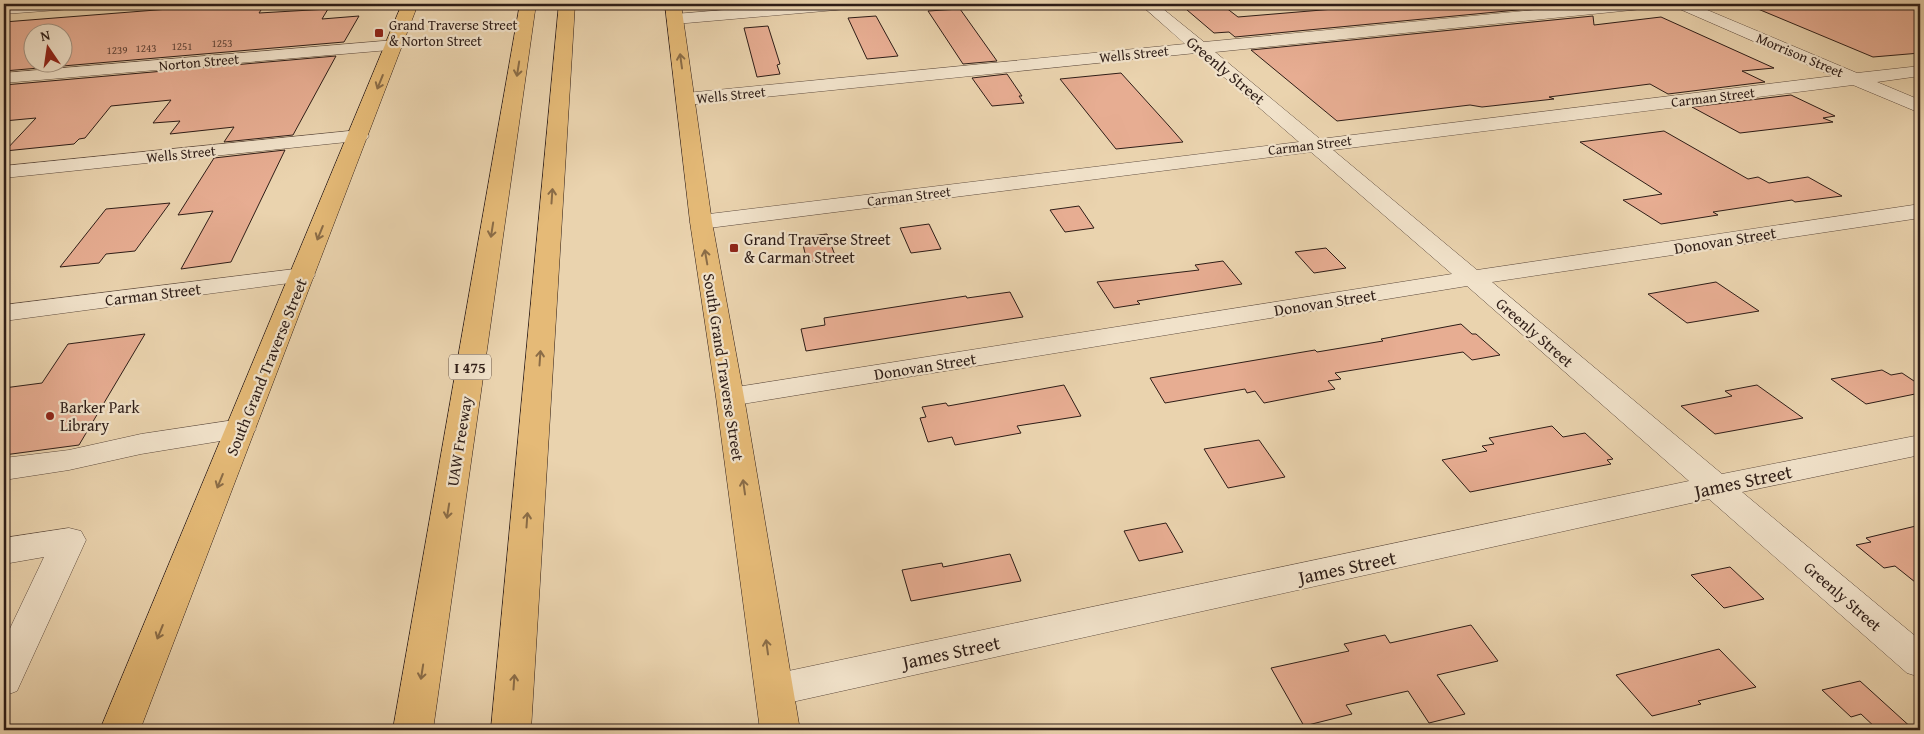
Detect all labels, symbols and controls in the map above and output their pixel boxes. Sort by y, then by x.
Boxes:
place label: Grand Traverse Street & Norton Street [389,15,517,51]
north arrow [22,22,72,72]
text: N [38,24,53,46]
marker: Grand Traverse Street & Norton Street [373,27,385,39]
street label: Morrison Street [1753,28,1847,82]
street label: Greenly Street [1181,30,1271,110]
house number: 1253 [211,35,233,51]
house number: 1251 [171,38,193,54]
house number: 1243 [135,40,157,56]
street label: Wells Street [1098,40,1170,68]
house number: 1239 [106,42,128,58]
street label: Norton Street [158,49,240,75]
one-way arrow [676,54,686,70]
one-way arrow [512,61,522,77]
one-way arrow [375,74,384,89]
street label: Wells Street [695,81,767,109]
street label: Carman Street [1670,82,1756,112]
street label: Carman Street [1267,130,1353,160]
street label: Wells Street [145,140,217,168]
street label: Carman Street [866,181,952,211]
one-way arrow [548,188,557,204]
street label: Donovan Street [1672,220,1778,260]
one-way arrow [487,221,497,237]
one-way arrow [314,225,324,240]
place label: Grand Traverse Street & Carman Street [744,227,891,269]
marker: Grand Traverse Street & Carman Street [728,242,740,254]
one-way arrow [701,250,711,266]
street label: South Grand Traverse Street [697,272,751,463]
street label: South Grand Traverse Street [219,274,313,459]
street label: Carman Street [104,276,203,312]
street label: Donovan Street [1272,282,1378,322]
street label: Greenly Street [1491,291,1579,373]
street label: Donovan Street [872,346,978,386]
one-way arrow [535,350,544,366]
road number: I 475 [449,354,491,380]
street label: UAW Freeway [440,394,478,488]
place label: Barker Park Library [60,395,140,437]
marker: Barker Park Library [44,410,56,422]
street label: James Street [1690,457,1795,505]
one-way arrow [215,473,224,488]
one-way arrow [738,479,748,495]
one-way arrow [442,503,452,519]
one-way arrow [522,512,532,528]
street label: James Street [1294,543,1399,591]
street label: Greenly Street [1799,555,1887,637]
one-way arrow [154,624,164,639]
street label: James Street [898,628,1003,676]
one-way arrow [762,640,772,656]
one-way arrow [417,663,427,679]
one-way arrow [510,674,519,690]

